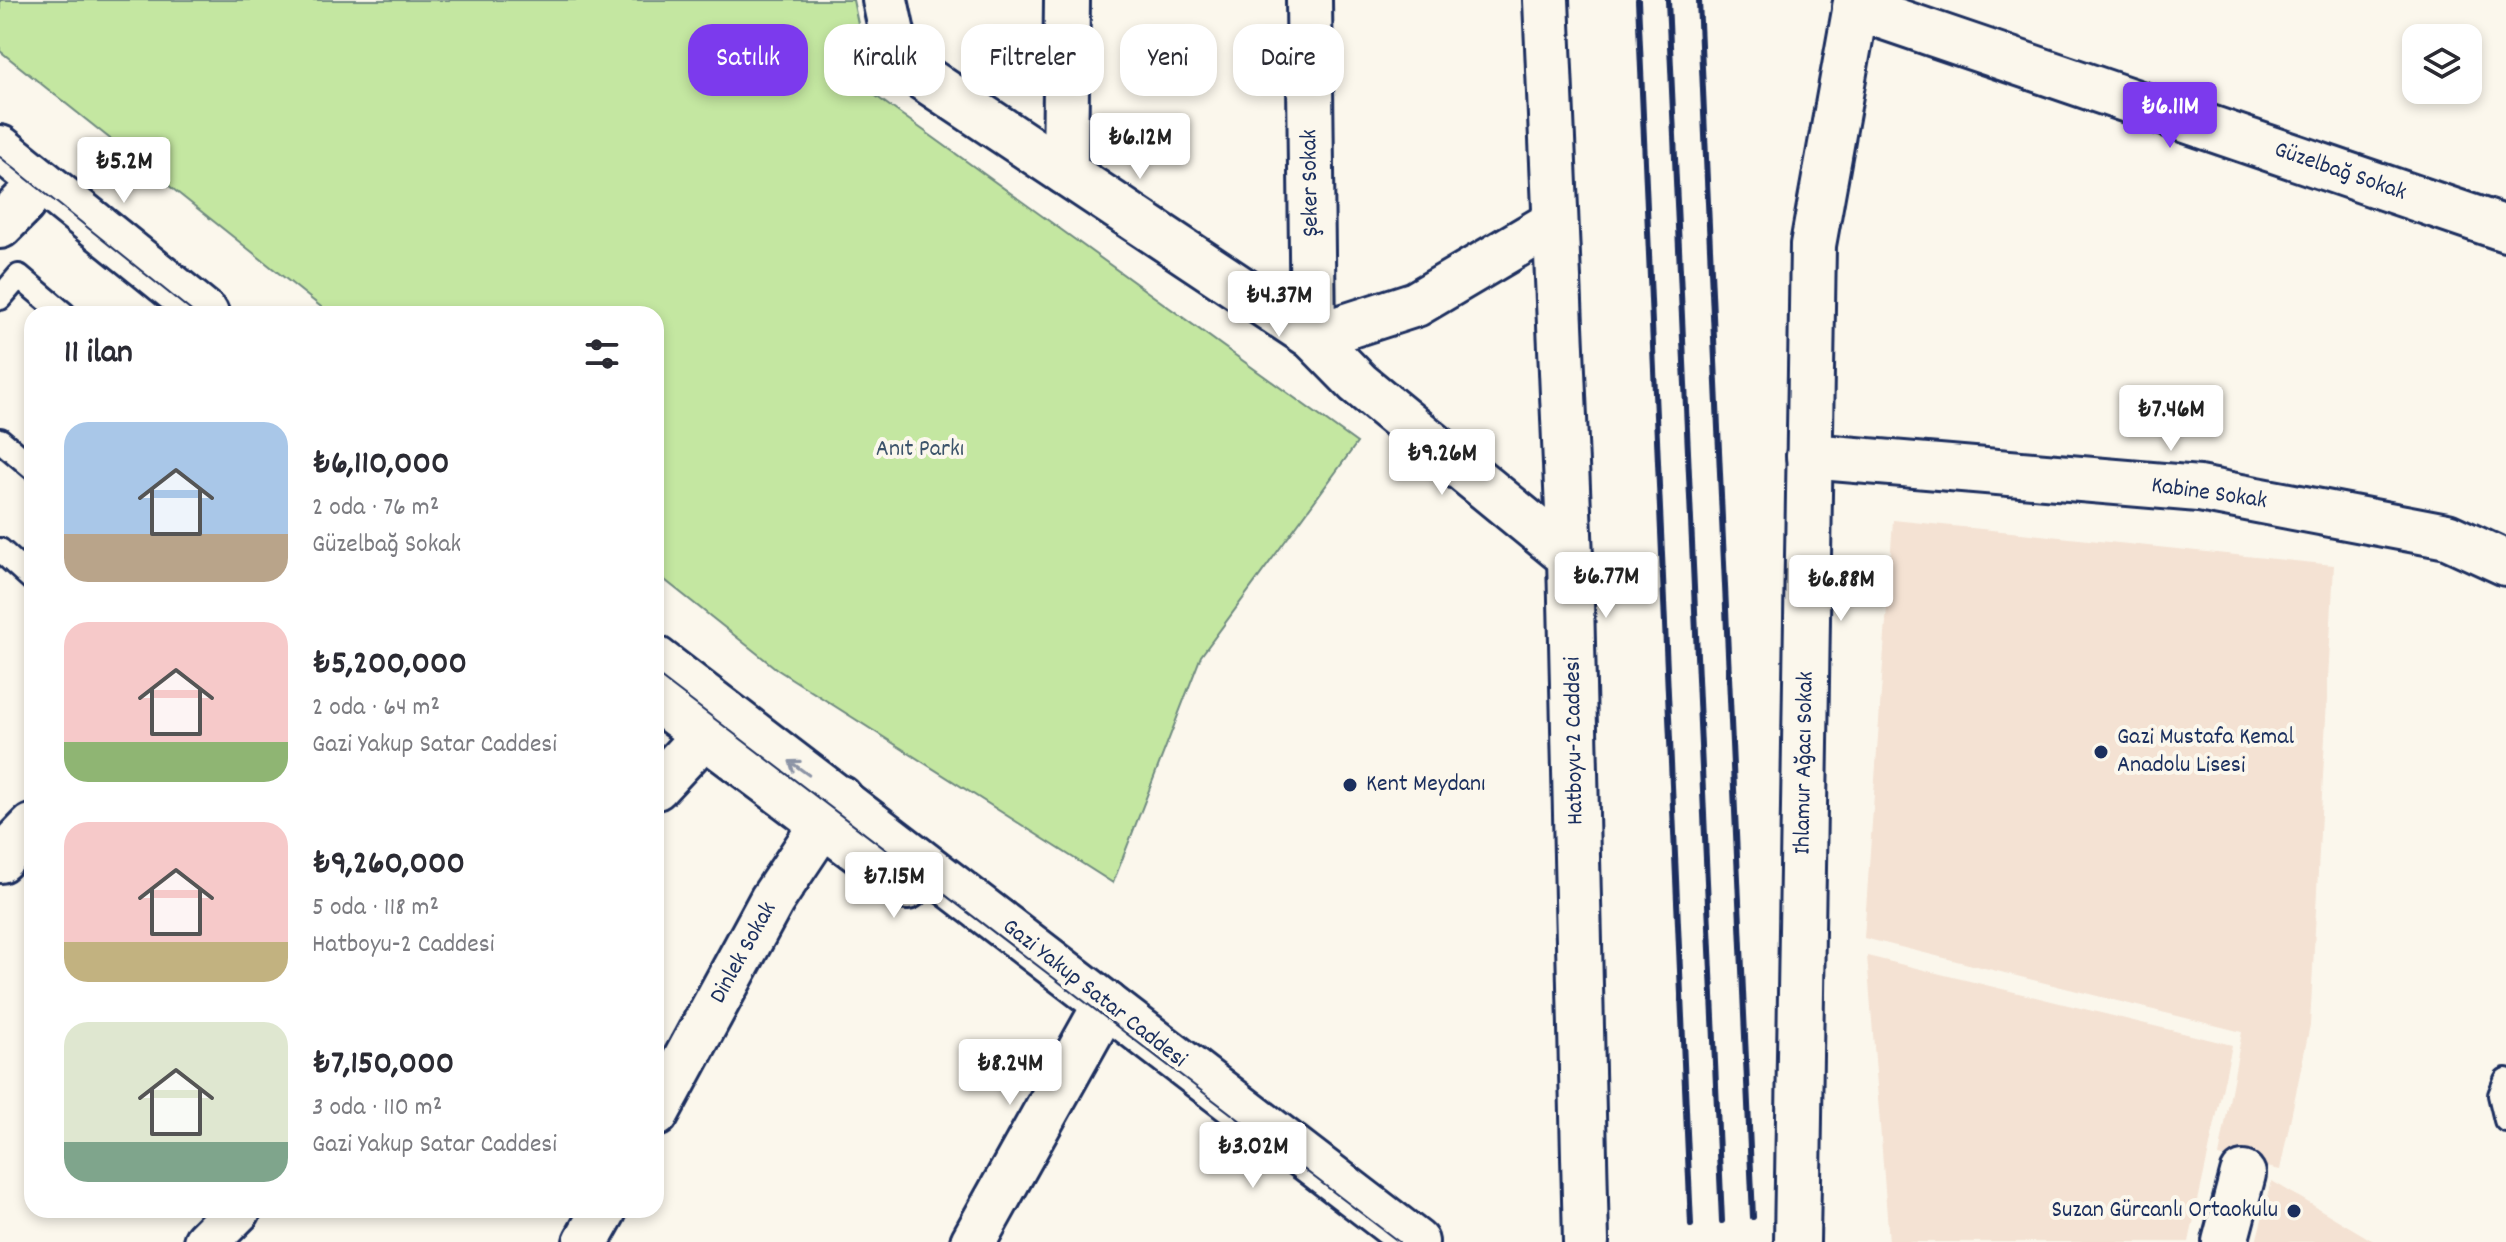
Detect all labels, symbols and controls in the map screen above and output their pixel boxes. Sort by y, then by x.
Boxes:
chip: Satılık [688,24,808,96]
chip: Kiralık [824,24,945,96]
chip: Filtreler [961,24,1104,96]
chip: Yeni [1120,24,1217,96]
chip: Daire [1233,24,1344,96]
map controls [2402,24,2482,104]
button: layers [2402,24,2482,104]
pin: ₺6.11M [2105,82,2235,150]
text: ₺6.11M [2141,89,2199,126]
pin: ₺6.12M [1075,113,1205,181]
text: ₺6.12M [1108,120,1172,157]
street label: Şeker Sokak [1293,129,1329,237]
street label: Güzelbağ Sokak [2269,134,2411,210]
pin: ₺5.2M [68,137,180,205]
text: ₺5.2M [95,144,153,181]
pin: ₺4.37M [1214,271,1344,339]
text: ₺4.37M [1246,278,1312,315]
text: 11 ilan [64,330,133,379]
icon: filters [580,332,624,376]
pin: ₺7.46M [2106,385,2236,453]
text: ₺7.46M [2137,392,2205,429]
pin: ₺9.26M [1377,429,1507,497]
park label: Anıt Parkı [876,433,964,467]
text: ₺9.26M [1407,436,1477,473]
text: ₺6,110,000 [312,441,450,490]
icon: home [128,454,224,550]
street label: Kabine Sokak [2149,469,2269,519]
text: 2 oda · 76 m² [312,490,439,527]
text: Güzelbağ Sokak [312,527,461,564]
pin: ₺6.77M [1541,552,1671,620]
pin: ₺6.88M [1776,555,1906,623]
text: ₺6.77M [1573,559,1639,596]
text: ₺6.88M [1807,562,1875,599]
text: ₺5,200,000 [312,641,467,690]
icon: home [128,654,224,750]
street label: Hatboyu-2 Caddesi [1557,657,1593,825]
street label: Ihlamur Ağacı Sokak [1786,671,1824,855]
text: 2 oda · 64 m² [312,690,440,727]
place label: Gazi Mustafa Kemal Anadolu Lisesi [2117,721,2295,783]
text: Gazi Yakup Satar Caddesi [312,727,557,764]
marker: Gazi Mustafa Kemal Anadolu Lisesi [2092,743,2110,761]
one-way arrow [789,760,811,776]
place label: Kent Meydanı [1366,768,1485,802]
marker: Kent Meydanı [1341,776,1359,794]
text: ₺9,260,000 [312,841,465,890]
pin: ₺7.15M [829,852,959,920]
icon: home [128,854,224,950]
text: ₺7.15M [863,859,925,896]
text: 5 oda · 118 m² [312,890,439,927]
street label: Dinlek Sokak [702,896,786,1010]
street label: Gazi Yakup Satar Caddesi [994,911,1194,1077]
text: Hatboyu-2 Caddesi [312,927,494,964]
pin: ₺8.24M [945,1039,1075,1107]
text: ₺7,150,000 [312,1041,454,1090]
text: ₺8.24M [977,1046,1043,1083]
icon: home [128,1054,224,1150]
text: 3 oda · 110 m² [312,1090,442,1127]
pin: ₺3.02M [1188,1122,1318,1190]
text: Gazi Yakup Satar Caddesi [312,1127,557,1164]
text: ₺3.02M [1217,1129,1289,1166]
place label: Suzan Gürcanlı Ortaokulu [2051,1194,2278,1228]
marker: Suzan Gürcanlı Ortaokulu [2285,1202,2303,1220]

